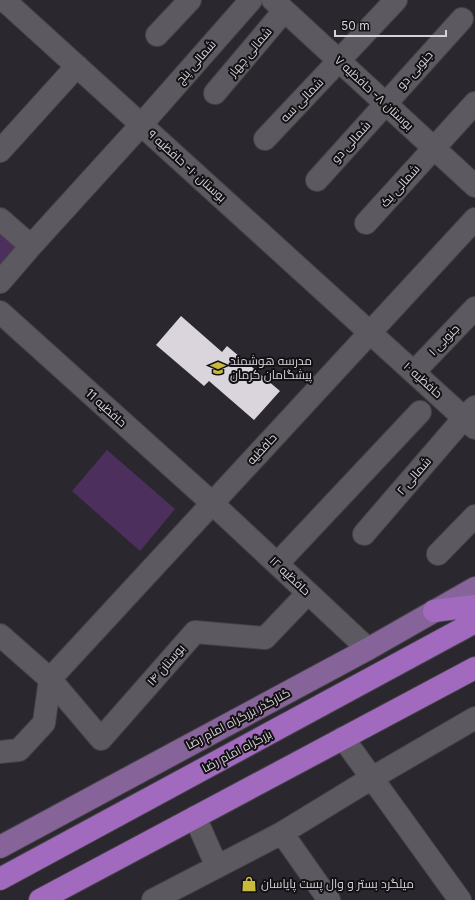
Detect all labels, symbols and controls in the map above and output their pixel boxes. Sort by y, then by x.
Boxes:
scale bar [335,12,446,38]
text: 50 m [341,18,370,33]
street label: شمالی چهار [224,24,276,82]
street label: شمالی پنج [173,37,220,88]
street label: جنوبی دو [393,47,436,92]
street label: بوستان ۸- حافظیه ۷ [332,52,417,133]
street label: شمالی سه [277,74,326,125]
street label: شمالی دو [328,118,373,166]
street label: بوستان ۱۰- حافظیه ۹ [145,126,230,205]
street label: شمالی یک [377,161,423,210]
street label: ۱ جنوبی [425,321,462,359]
place label: مدرسه هوشمند پیشگامان کرمان [230,353,313,384]
street label: حافظیه ۱۰ [401,358,446,401]
school or university icon: مدرسه هوشمند پیشگامان کرمان [209,359,227,377]
street label: حافظیه 11 [83,385,130,430]
street label: حافظیه [244,430,280,467]
street label: ۲ شمالی [393,454,434,498]
street label: حافظیه ۱۲ [267,553,314,598]
street label: بوستان ۱۴ [143,641,188,689]
street label: کنارگذر بزرگراه امام رضا [183,685,293,753]
street label: بزرگراه امام رضا [200,727,274,775]
shop icon: میلگرد بستر و وال پست پایاسان [240,875,258,893]
place label: میلگرد بستر و وال پست پایاسان [261,876,414,893]

